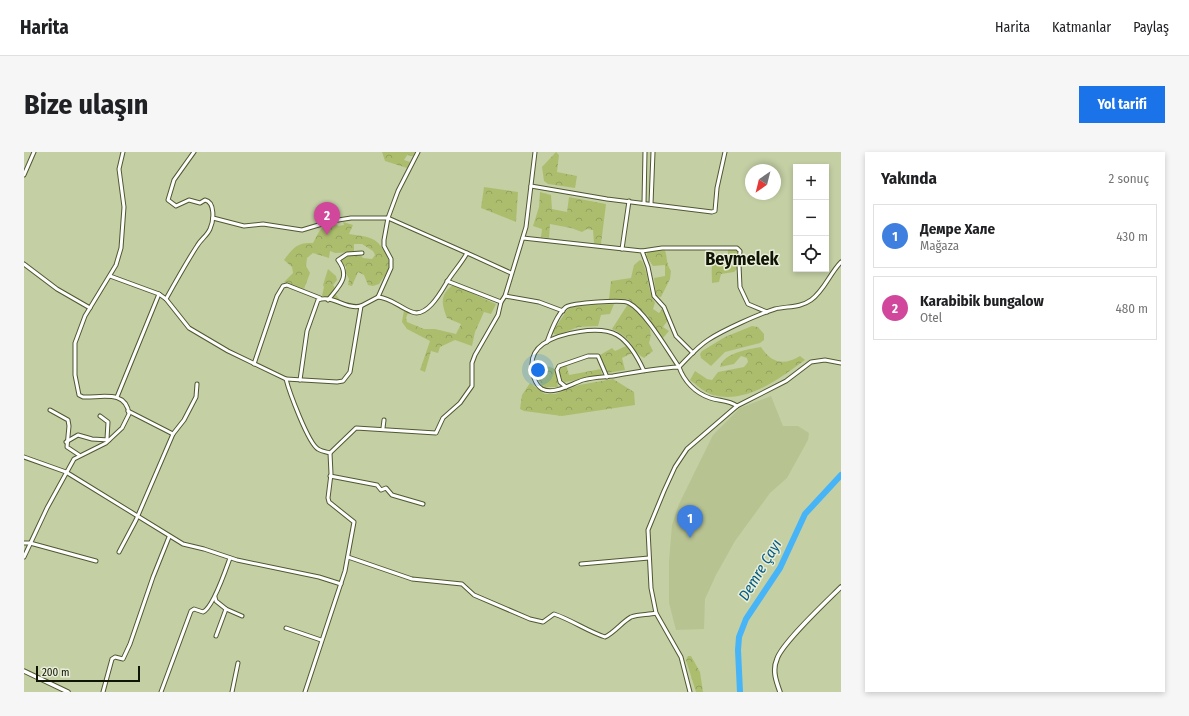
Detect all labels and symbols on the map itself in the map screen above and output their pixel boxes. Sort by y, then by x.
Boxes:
north arrow [745,164,781,200]
pin: 2 [314,202,340,235]
district label: Beymelek [705,248,780,270]
your location [528,360,548,380]
pin: 1 [677,505,703,538]
water label: Demre Çayı [735,536,785,604]
scale bar [36,664,140,683]

